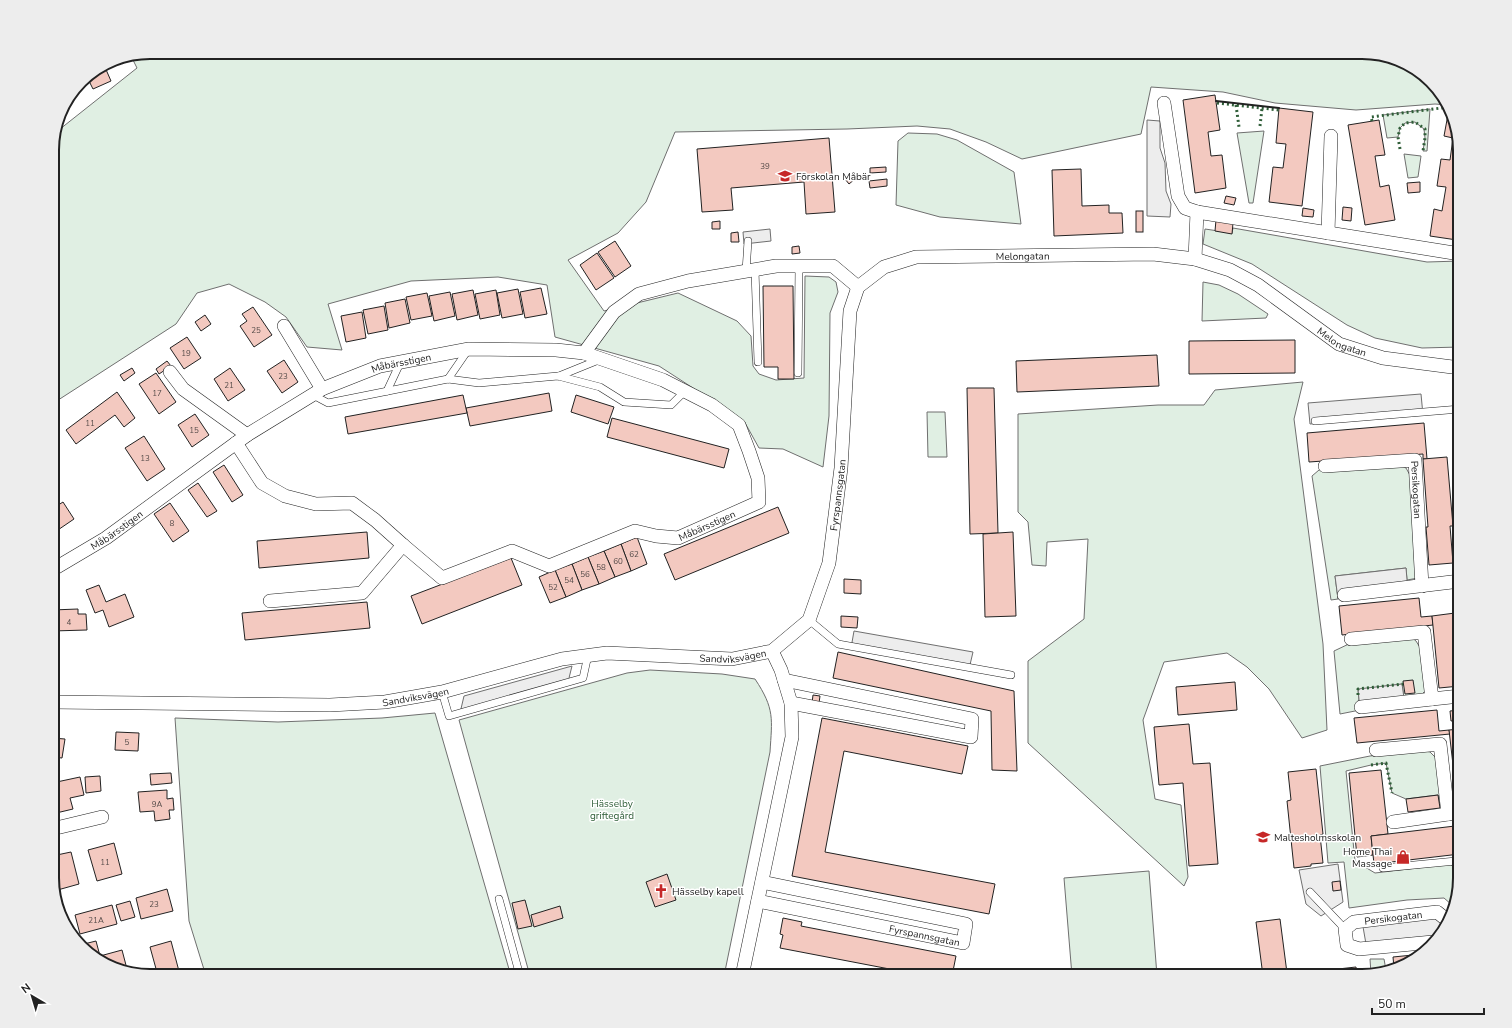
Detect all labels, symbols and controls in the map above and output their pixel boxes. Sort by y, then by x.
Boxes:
house number: 39 [760,161,770,172]
school or university icon: Förskolan Måbär [777,168,793,184]
place label: Förskolan Måbär [796,170,871,184]
street label: Melongatan [996,249,1050,264]
street label: Melongatan [1314,324,1368,360]
house number: 25 [251,325,261,336]
house number: 19 [181,348,191,359]
street label: Måbärsstigen [369,350,432,377]
house number: 23 [278,371,288,382]
house number: 21 [224,380,234,391]
house number: 17 [152,388,162,399]
house number: 11 [85,418,95,429]
house number: 15 [189,425,199,436]
house number: 13 [140,453,150,464]
street label: Fyrspannsgatan [827,459,849,532]
street label: Persikogatan [1407,460,1424,519]
street label: Måbärsstigen [88,507,146,554]
street label: Måbärsstigen [676,507,738,545]
house number: 8 [170,518,175,529]
house number: 62 [629,549,639,560]
house number: 60 [613,556,623,567]
house number: 58 [596,562,606,573]
house number: 56 [580,569,590,580]
house number: 54 [564,575,574,586]
house number: 52 [548,582,558,593]
house number: 4 [67,617,72,628]
street label: Sandviksvägen [699,646,768,667]
street label: Sandviksvägen [381,684,451,710]
house number: 5 [125,737,130,748]
park label: Hässelby griftegård [590,797,634,823]
house number: 9A [152,799,162,810]
school or university icon: Maltesholmsskolan [1255,829,1271,845]
place label: Maltesholmsskolan [1274,831,1361,845]
place label: Home Thai Massage [1343,845,1392,871]
shop icon: Home Thai Massage [1395,849,1411,865]
house number: 11 [100,857,110,868]
church icon: Hässelby kapell [653,883,669,899]
place label: Hässelby kapell [672,885,744,899]
house number: 23 [149,899,159,910]
street label: Persikogatan [1364,908,1423,929]
house number: 21A [88,915,104,926]
street label: Fyrspannsgatan [888,922,961,950]
north arrow [12,976,52,1016]
text: N [18,980,34,997]
scale bar [1372,990,1484,1016]
text: 50 m [1378,996,1406,1012]

